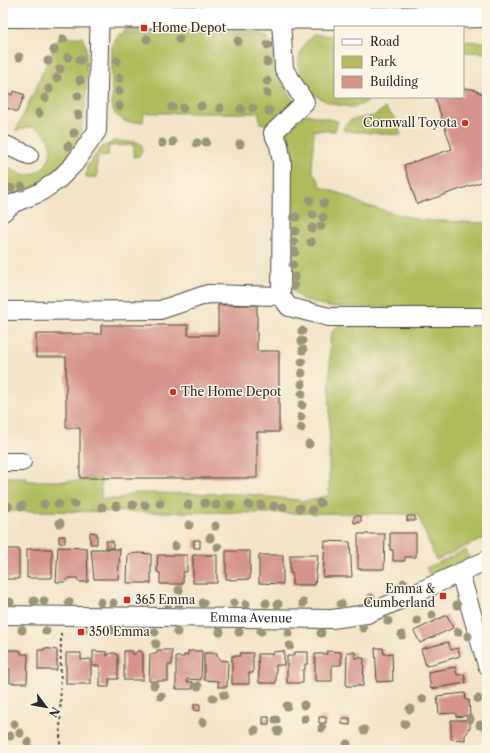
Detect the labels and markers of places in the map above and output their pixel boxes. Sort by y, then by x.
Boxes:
place label: Home Depot [152,20,227,35]
marker: Home Depot [139,23,149,33]
place label: Cornwall Toyota [363,115,458,130]
marker: Cornwall Toyota [460,118,470,128]
place label: The Home Depot [181,384,282,399]
marker: The Home Depot [168,387,178,397]
place label: Emma & Cumberland [363,581,436,610]
marker: Emma & Cumberland [438,591,448,601]
place label: 365 Emma [135,592,196,607]
marker: 365 Emma [122,595,132,605]
place label: 350 Emma [89,624,151,639]
marker: 350 Emma [76,627,86,637]

